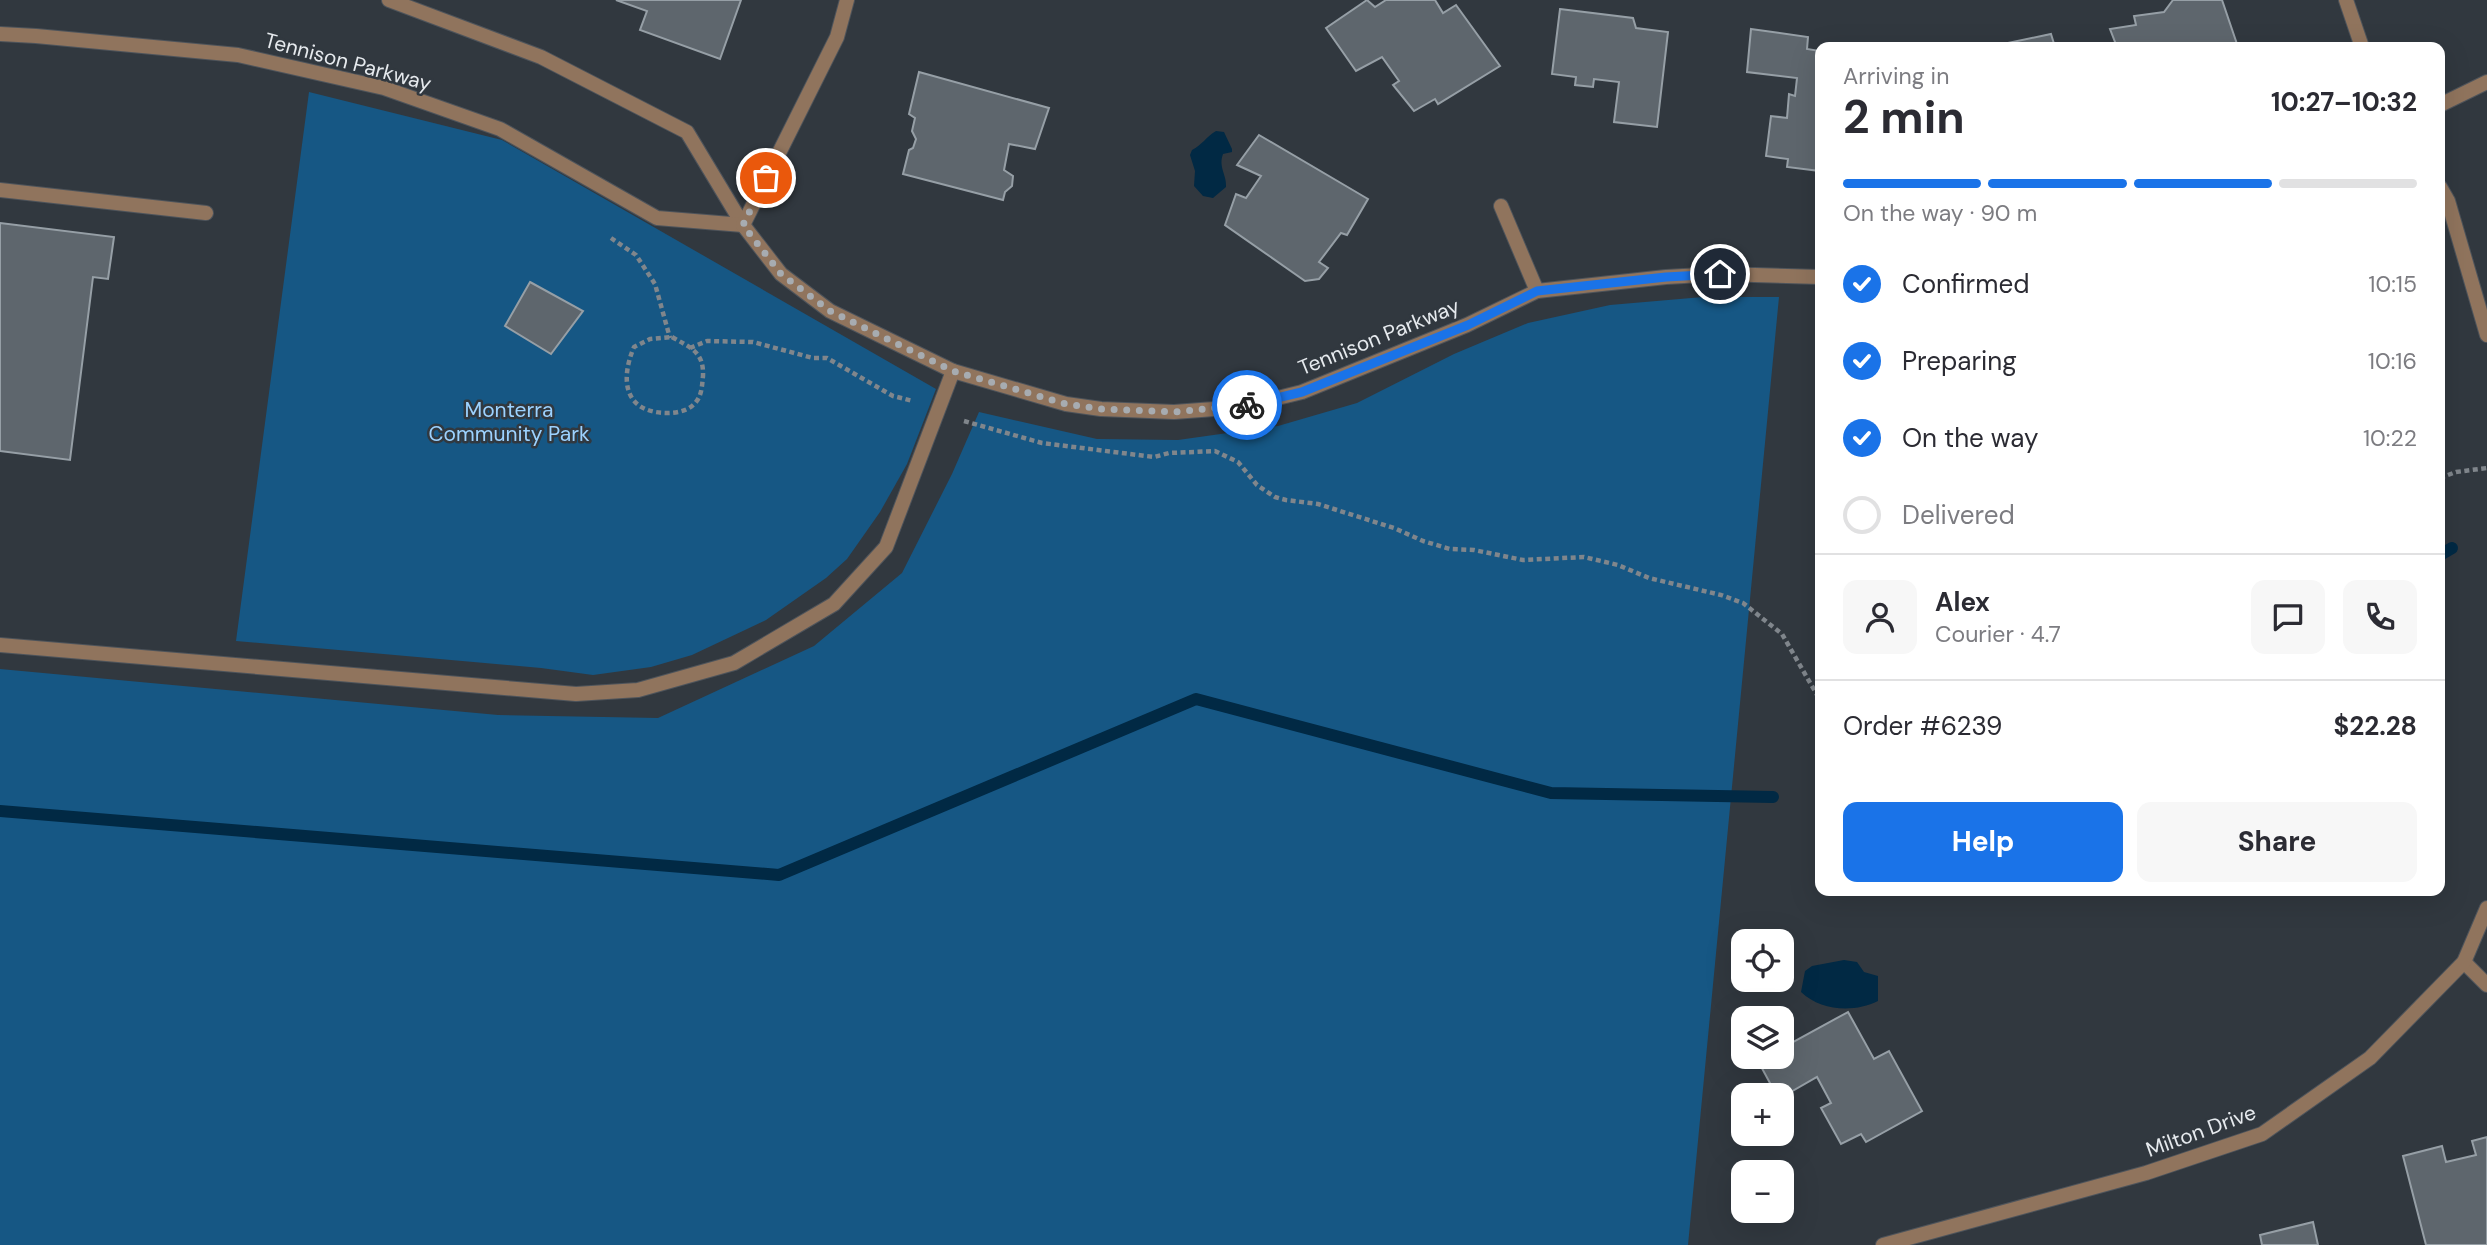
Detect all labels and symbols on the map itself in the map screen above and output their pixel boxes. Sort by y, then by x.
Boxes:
street label: Tennison Parkway [262,26,435,98]
pin [736,148,796,208]
pin [1690,244,1750,304]
street label: Tennison Parkway [1294,292,1464,382]
courier [1212,370,1282,440]
park label: Monterra Community Park [428,396,590,448]
street label: Milton Drive [2142,1098,2260,1164]

